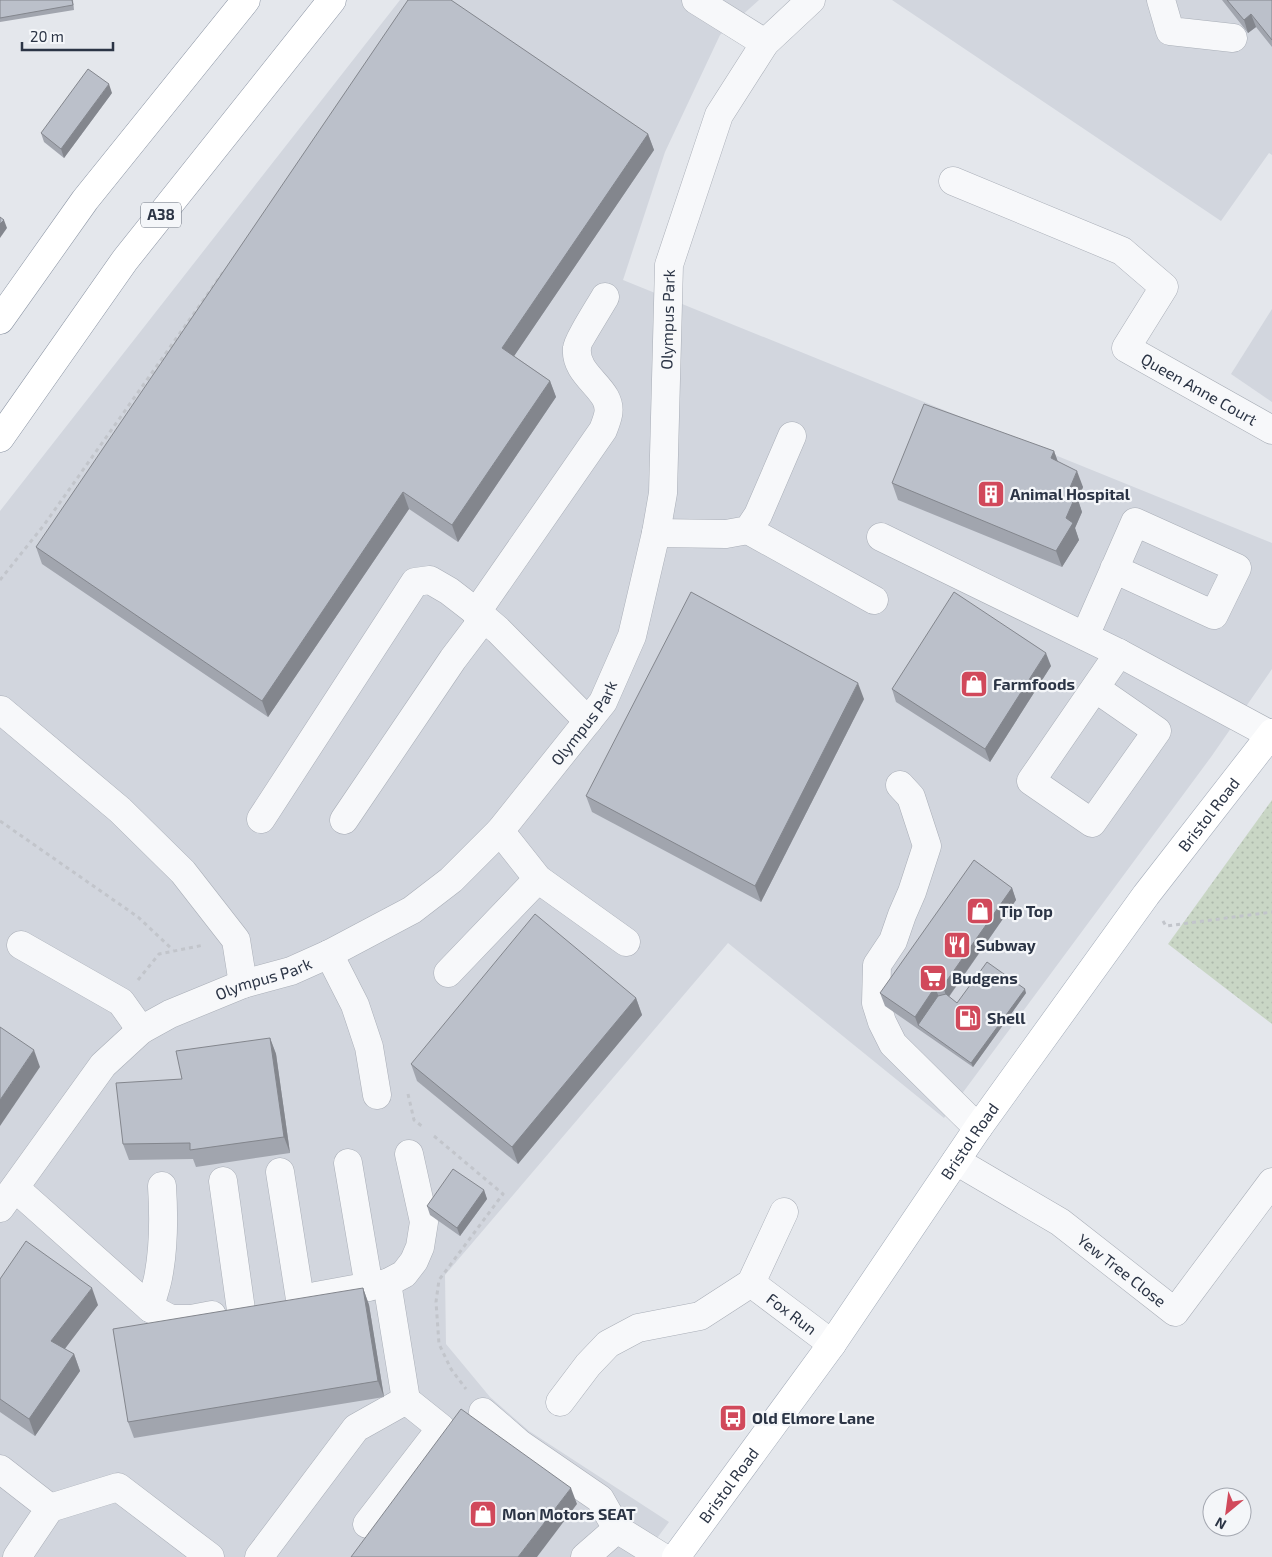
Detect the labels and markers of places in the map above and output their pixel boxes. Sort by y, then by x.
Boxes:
building icon: Animal Hospital [976,479,1006,509]
place label: Animal Hospital [1010,484,1131,503]
shop icon: Farmfoods [959,669,989,699]
place label: Farmfoods [993,674,1075,693]
shop icon: Tip Top [965,896,995,926]
place label: Tip Top [999,901,1053,920]
restaurant icon: Subway [942,930,972,960]
place label: Subway [976,935,1036,955]
supermarket icon: Budgens [918,963,948,993]
place label: Budgens [952,968,1018,987]
fuel station icon: Shell [953,1003,983,1033]
place label: Shell [987,1008,1026,1027]
bus stop icon: Old Elmore Lane [718,1403,748,1433]
place label: Old Elmore Lane [752,1408,875,1427]
shop icon: Mon Motors SEAT [468,1499,498,1529]
place label: Mon Motors SEAT [502,1504,636,1523]

